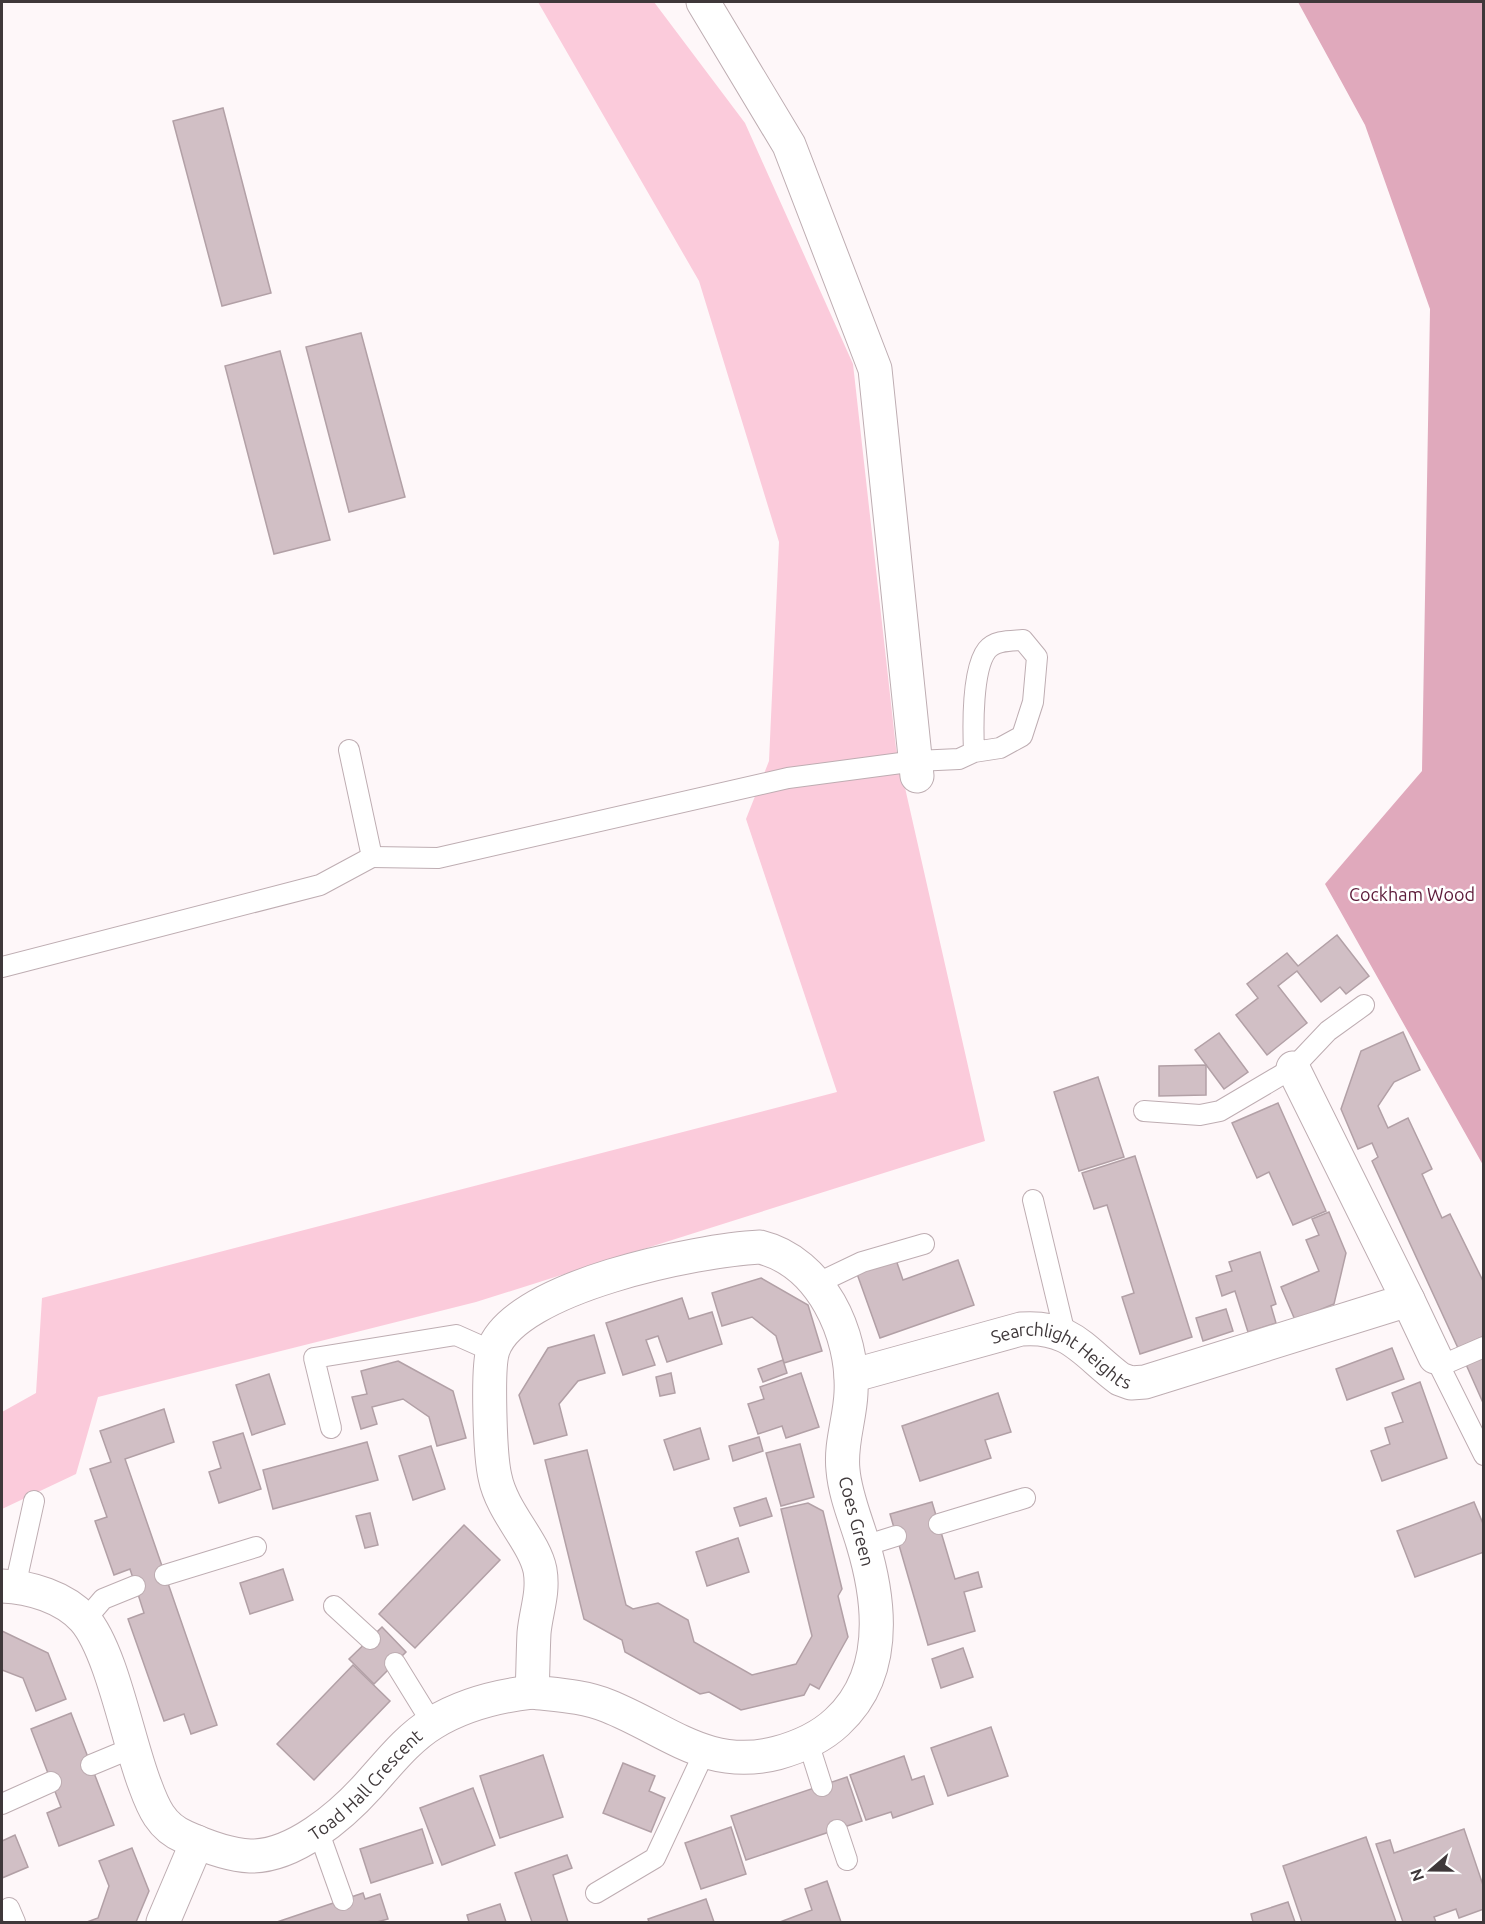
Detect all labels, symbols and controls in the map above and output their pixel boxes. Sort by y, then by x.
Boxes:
park label: Cockham Wood [1349,884,1475,904]
street label: Searchlight Heights [988,1319,1134,1392]
street label: Coes Green [835,1474,879,1568]
street label: Toad Hall Crescent [305,1725,426,1844]
north arrow [1401,1840,1461,1900]
text: N [1406,1866,1427,1884]

